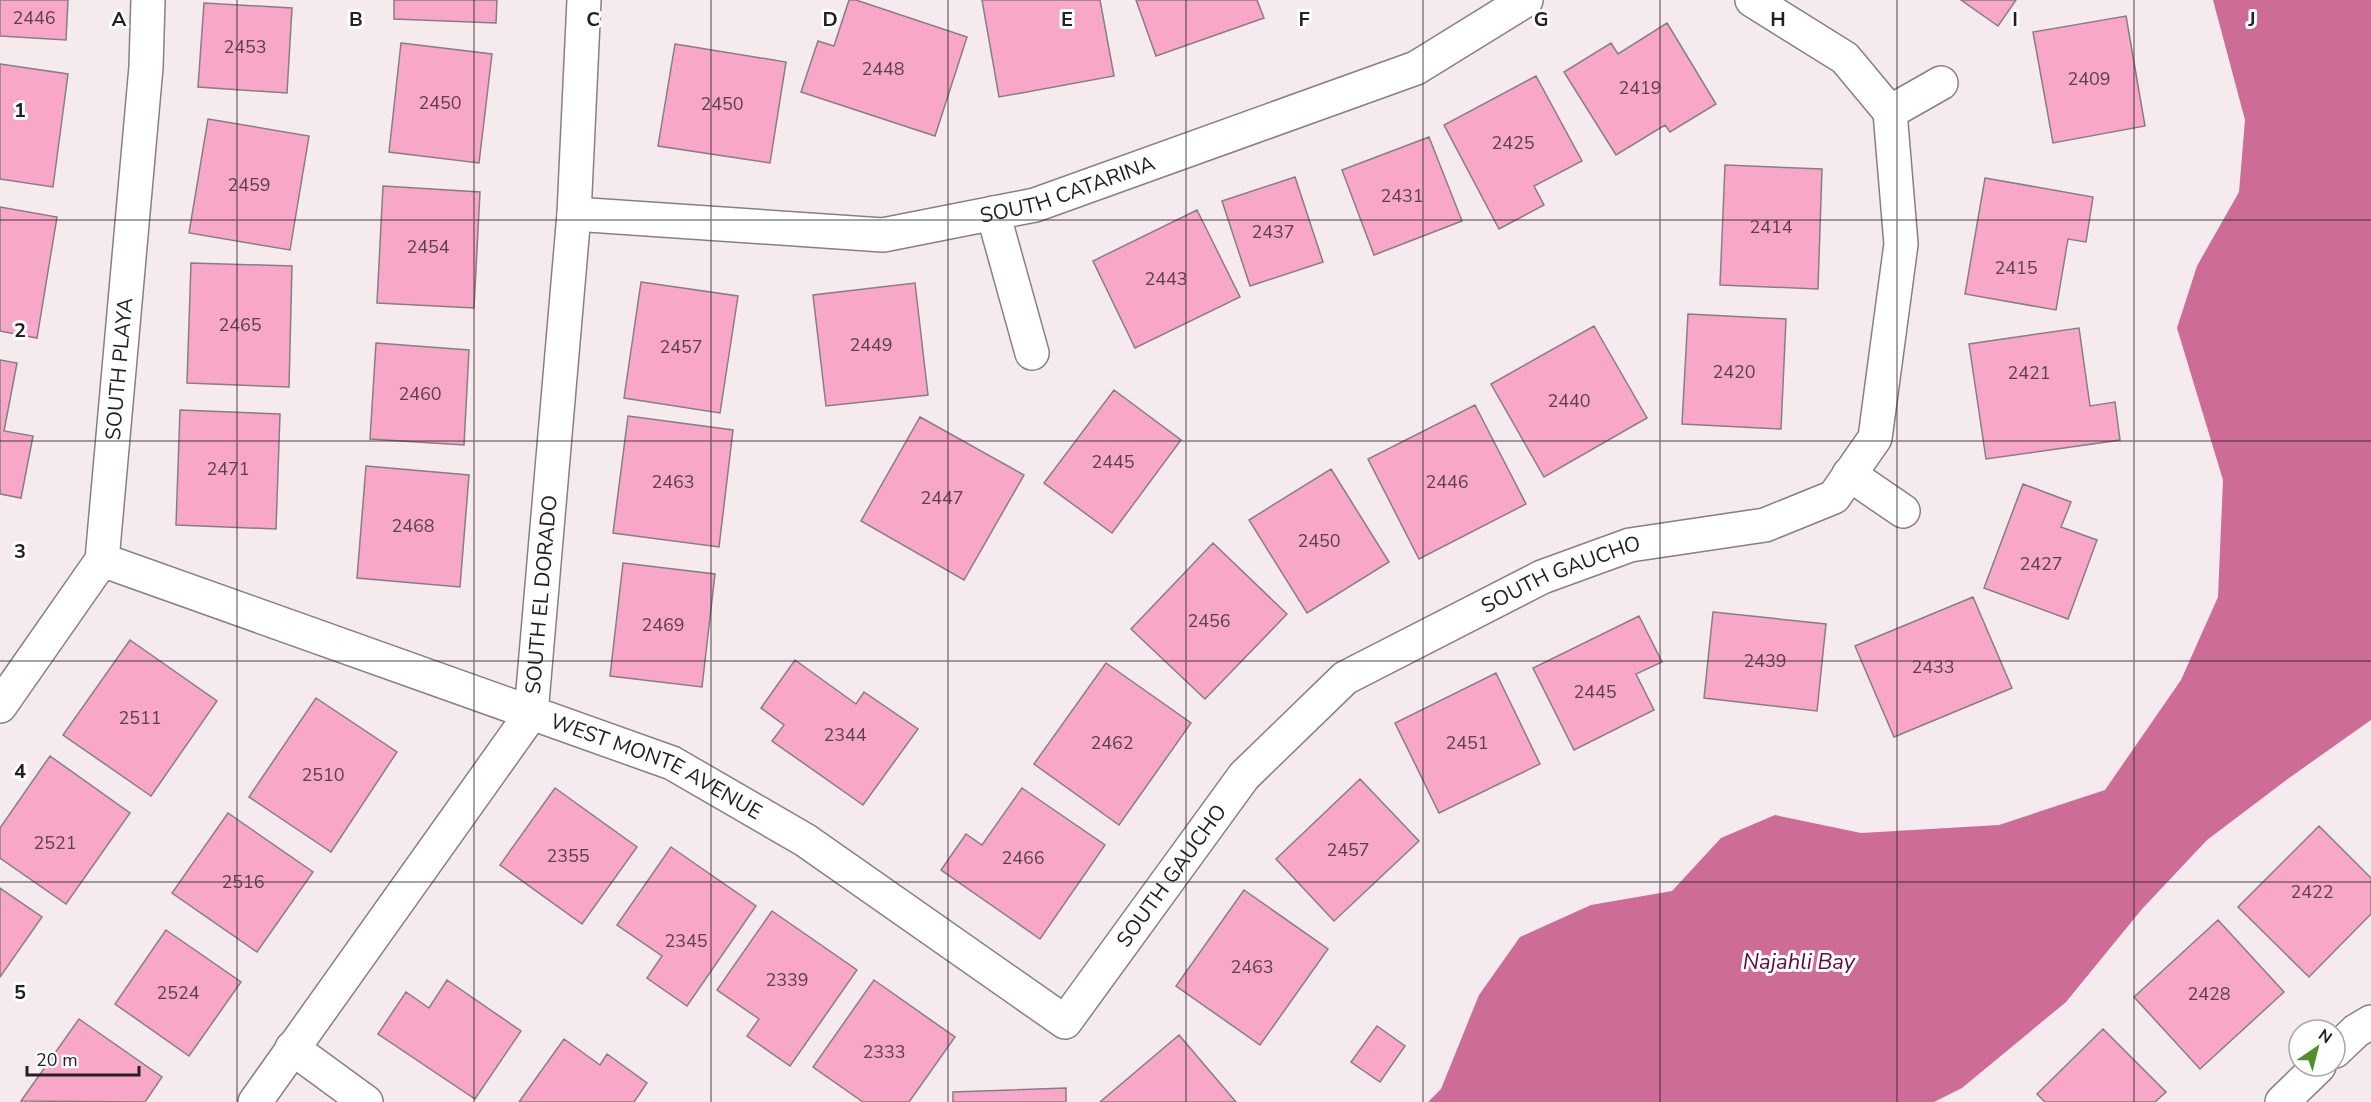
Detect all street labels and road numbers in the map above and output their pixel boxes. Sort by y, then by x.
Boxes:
street label: SOUTH CATARINA [977,149,1159,230]
street label: SOUTH PLAYA [99,296,139,441]
street label: SOUTH EL DORADO [519,494,564,695]
street label: SOUTH GAUCHO [1476,530,1642,620]
street label: WEST MONTE AVENUE [547,707,767,826]
street label: SOUTH GAUCHO [1110,799,1233,953]

